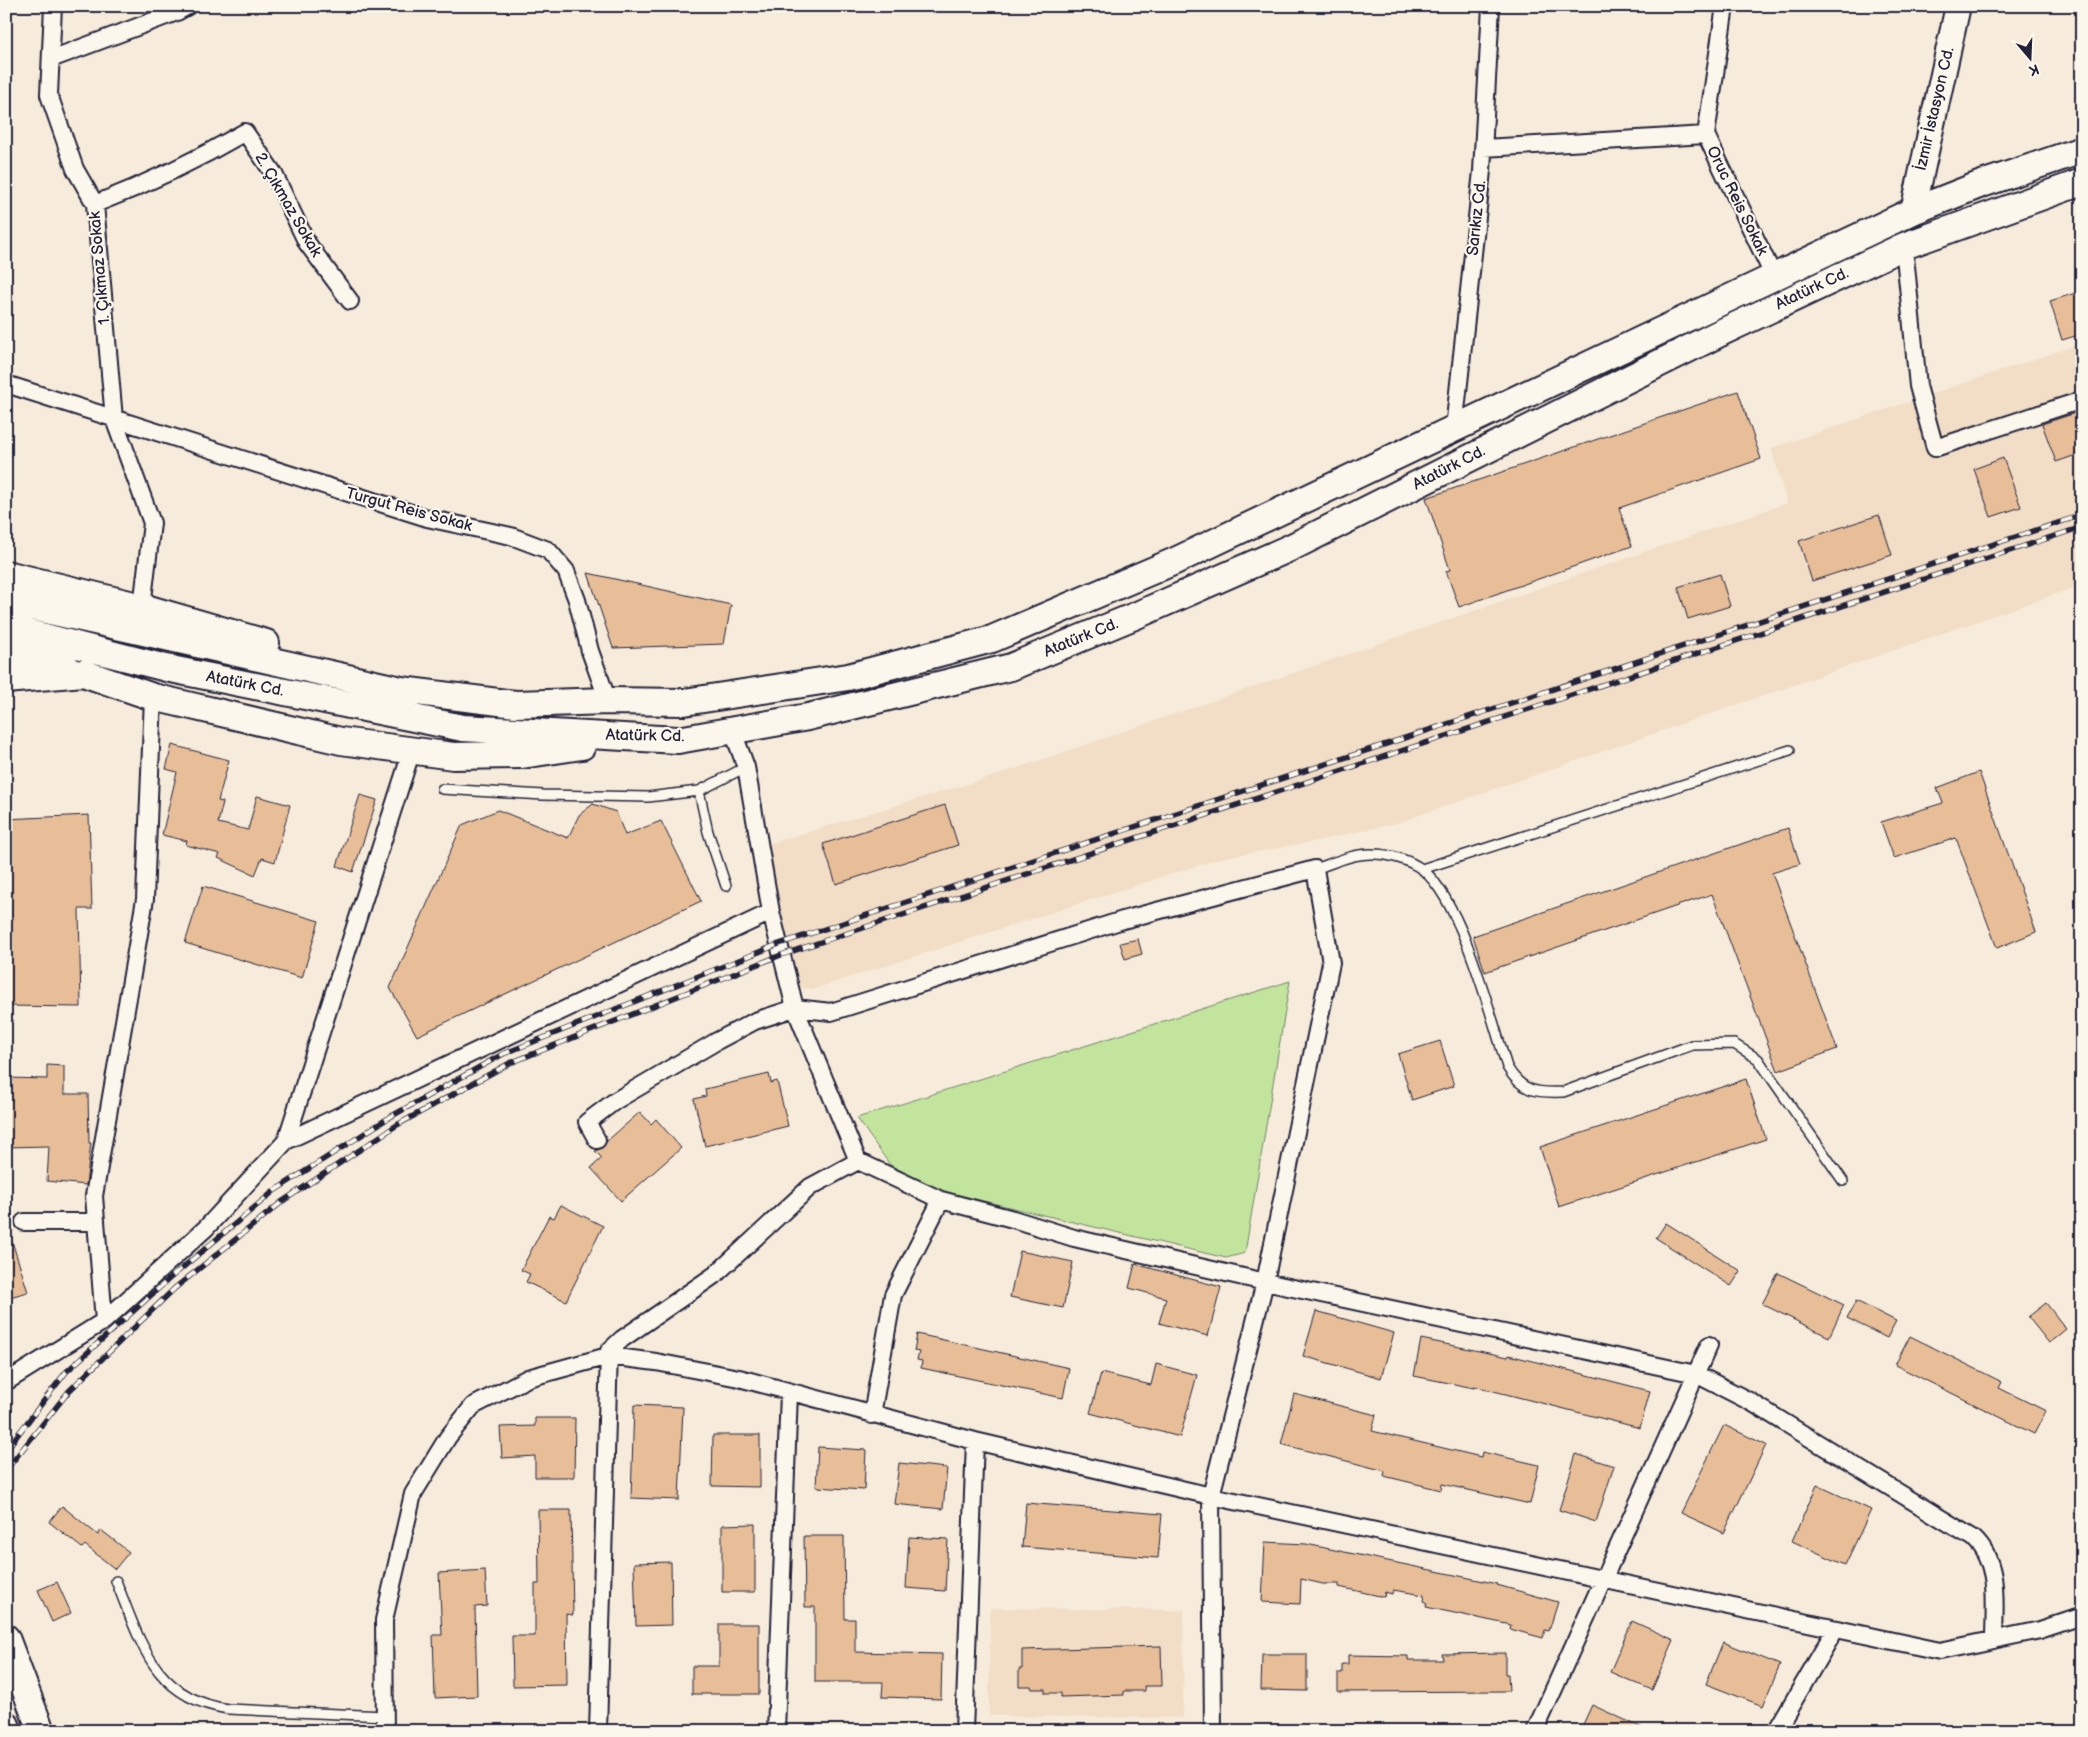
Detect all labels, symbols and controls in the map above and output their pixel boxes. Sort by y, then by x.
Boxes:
north arrow [2006,32,2056,82]
street label: İzmir İstasyon Cd. [1910,45,1958,173]
text: K [2026,60,2041,80]
street label: Oruc Reis Sokak [1702,143,1772,259]
street label: 2. Çıkmaz Sokak [251,150,326,261]
street label: Sarıkız Cd. [1464,179,1490,257]
street label: 1. Çıkmaz Sokak [86,210,114,326]
street label: Atatürk Cd. [1772,264,1852,314]
street label: Atatürk Cd. [1410,442,1488,494]
street label: Turgut Reis Sokak [344,484,474,536]
street label: Atatürk Cd. [1041,614,1121,662]
street label: Atatürk Cd. [205,667,285,701]
street label: Atatürk Cd. [605,726,685,746]

